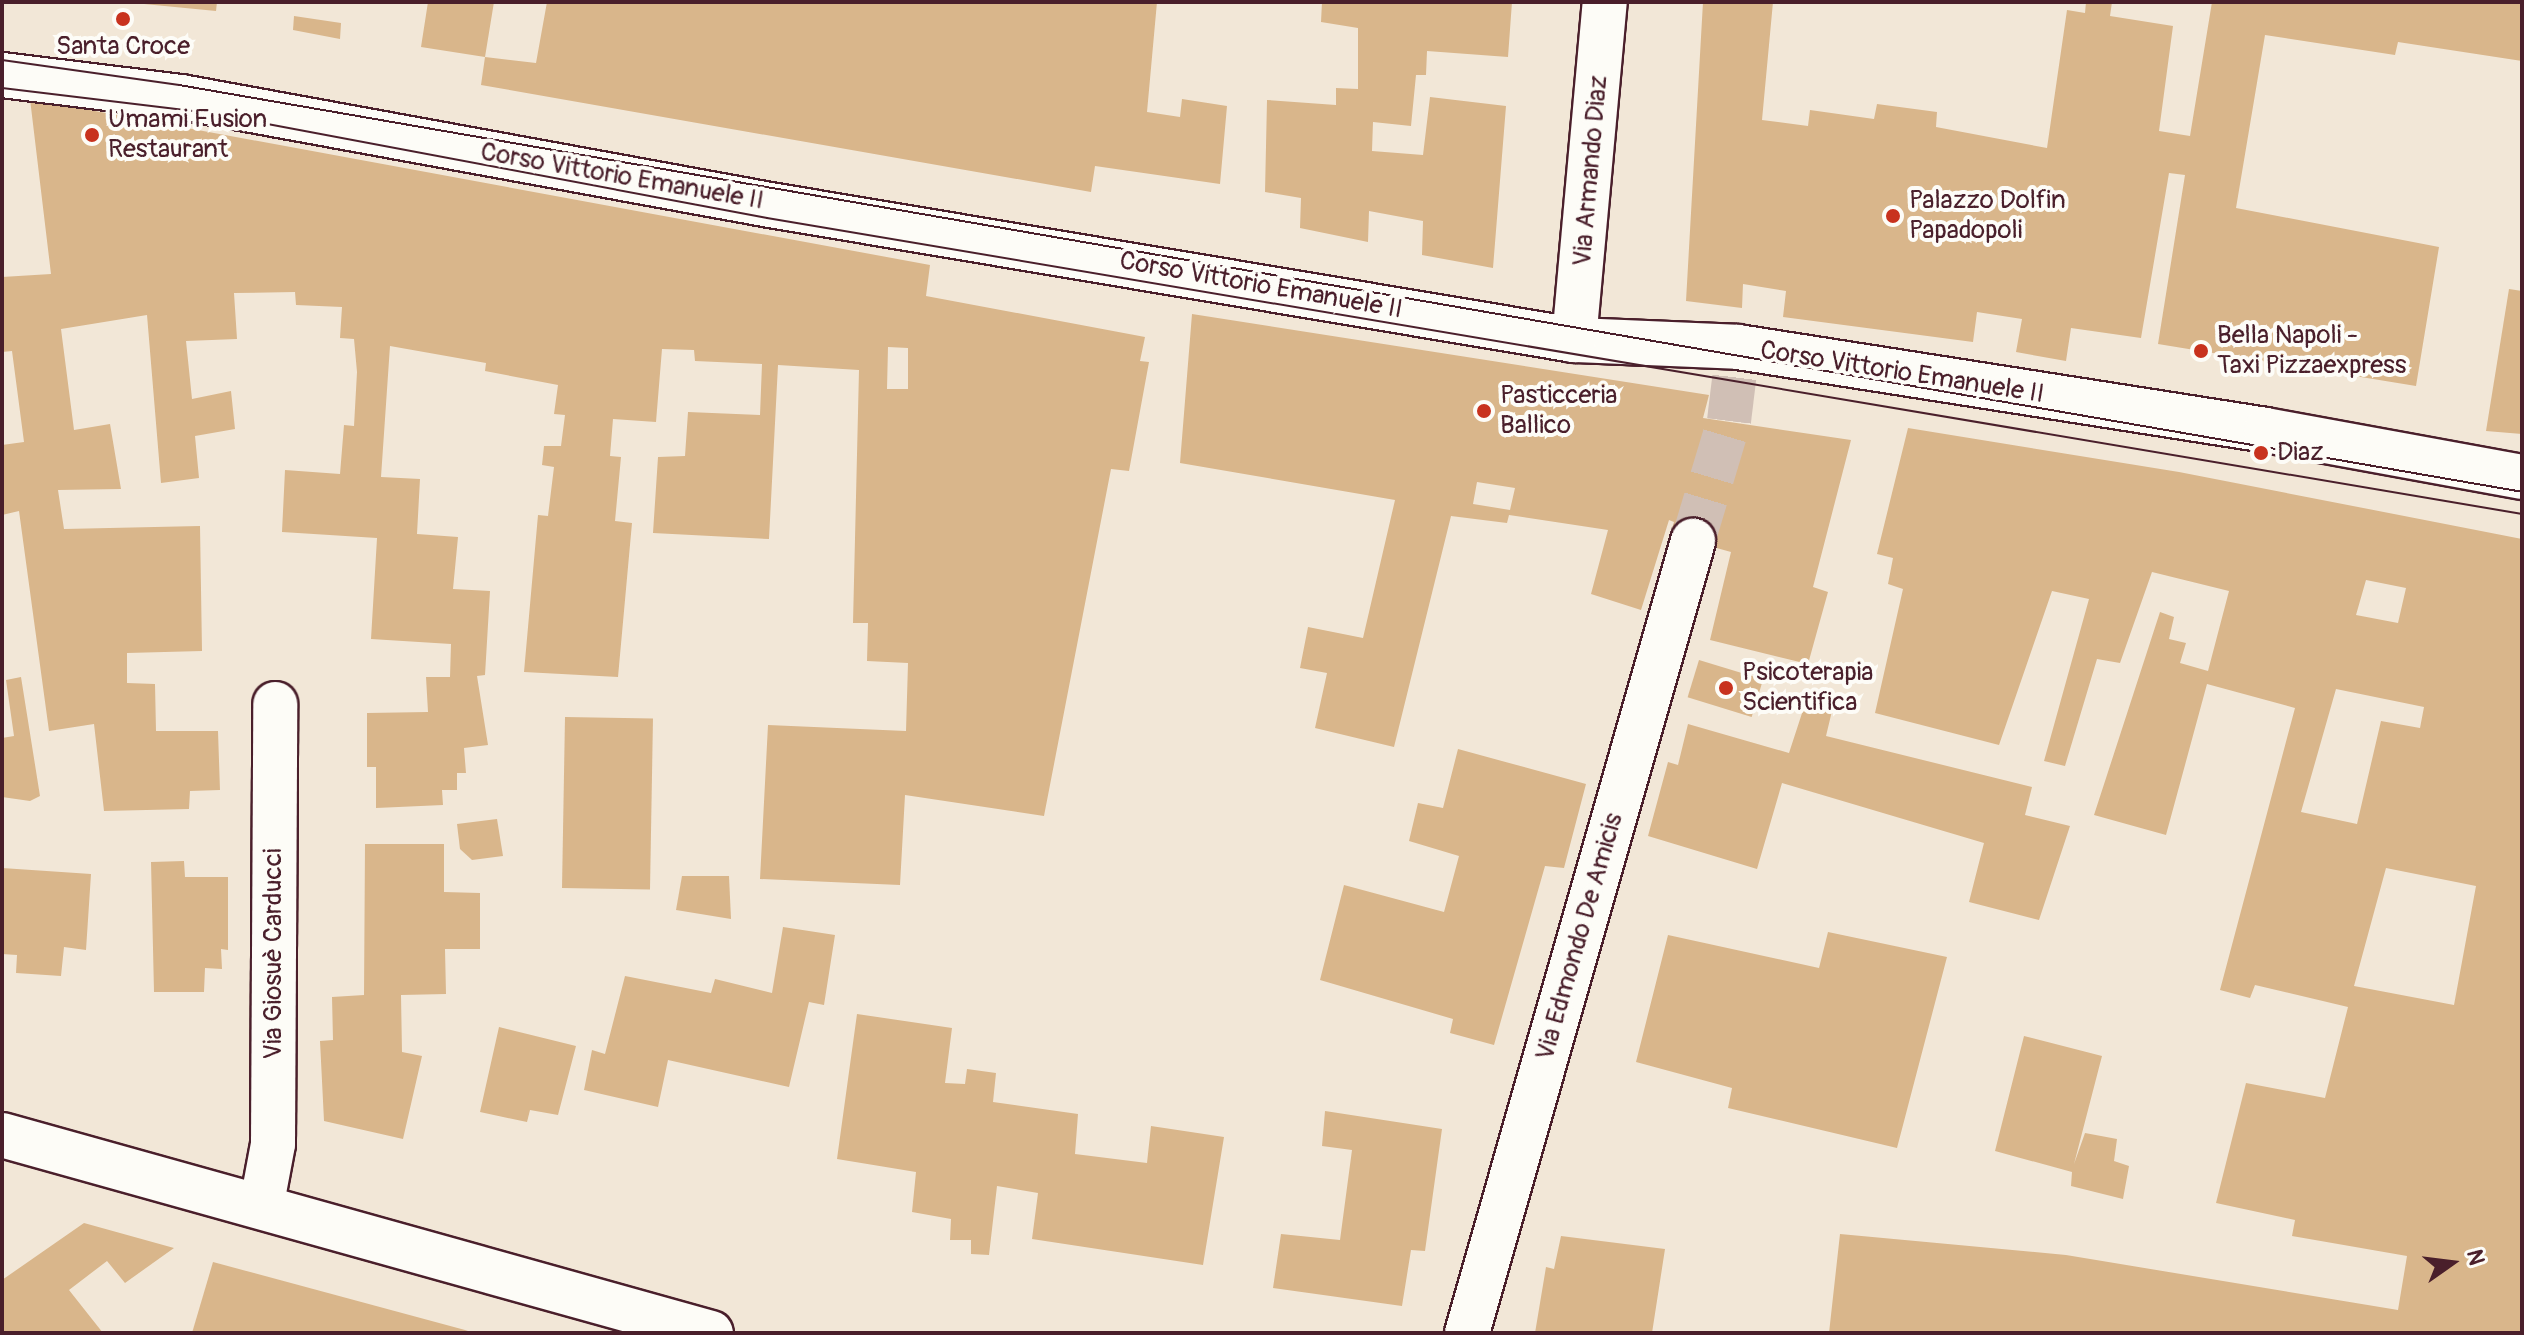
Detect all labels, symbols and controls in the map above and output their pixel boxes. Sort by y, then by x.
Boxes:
marker: Santa Croce [114,10,132,28]
place label: Santa Croce [56,31,190,63]
street label: Via Armando Diaz [1567,74,1615,268]
place label: Umami Fusion Restaurant [108,104,267,166]
marker: Umami Fusion Restaurant [83,126,101,144]
street label: Corso Vittorio Emanuele II [478,137,766,217]
place label: Palazzo Dolfin Papadopoli [1909,185,2066,246]
marker: Palazzo Dolfin Papadopoli [1884,207,1902,225]
street label: Corso Vittorio Emanuele II [1117,246,1405,326]
place label: Bella Napoli - Taxi Pizzaexpress [2217,320,2406,382]
street label: Corso Vittorio Emanuele II [1758,335,2046,411]
marker: Bella Napoli - Taxi Pizzaexpress [2192,342,2210,360]
place label: Pasticceria Ballico [1500,380,1617,442]
marker: Pasticceria Ballico [1475,402,1493,420]
place label: Diaz [2277,437,2324,469]
marker: Diaz [2252,444,2270,462]
place label: Psicoterapia Scientifica [1742,657,1873,718]
marker: Psicoterapia Scientifica [1717,679,1735,697]
street label: Via Edmondo De Amicis [1530,810,1630,1064]
street label: Via Giosuè Carducci [258,848,290,1060]
north arrow [2412,1223,2492,1303]
text: N [2460,1247,2491,1268]

